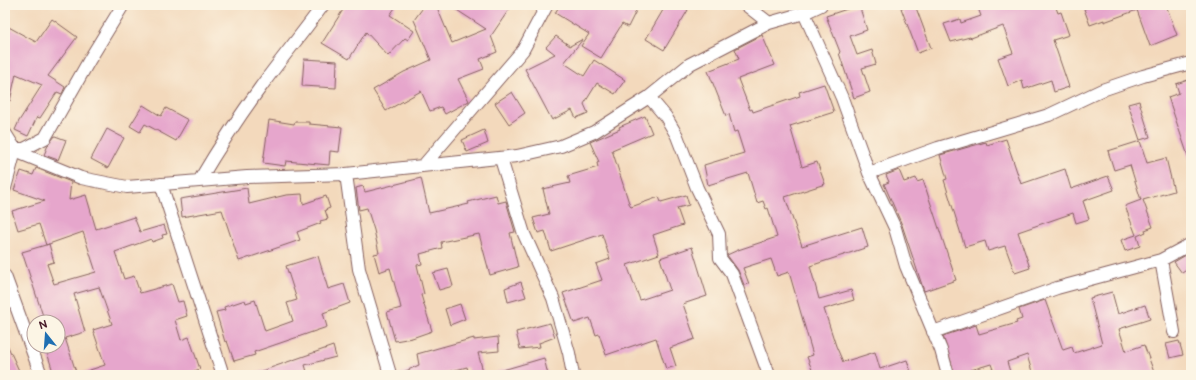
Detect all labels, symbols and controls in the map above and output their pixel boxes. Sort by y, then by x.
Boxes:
north arrow [26,314,66,354]
text: N [37,317,49,332]

